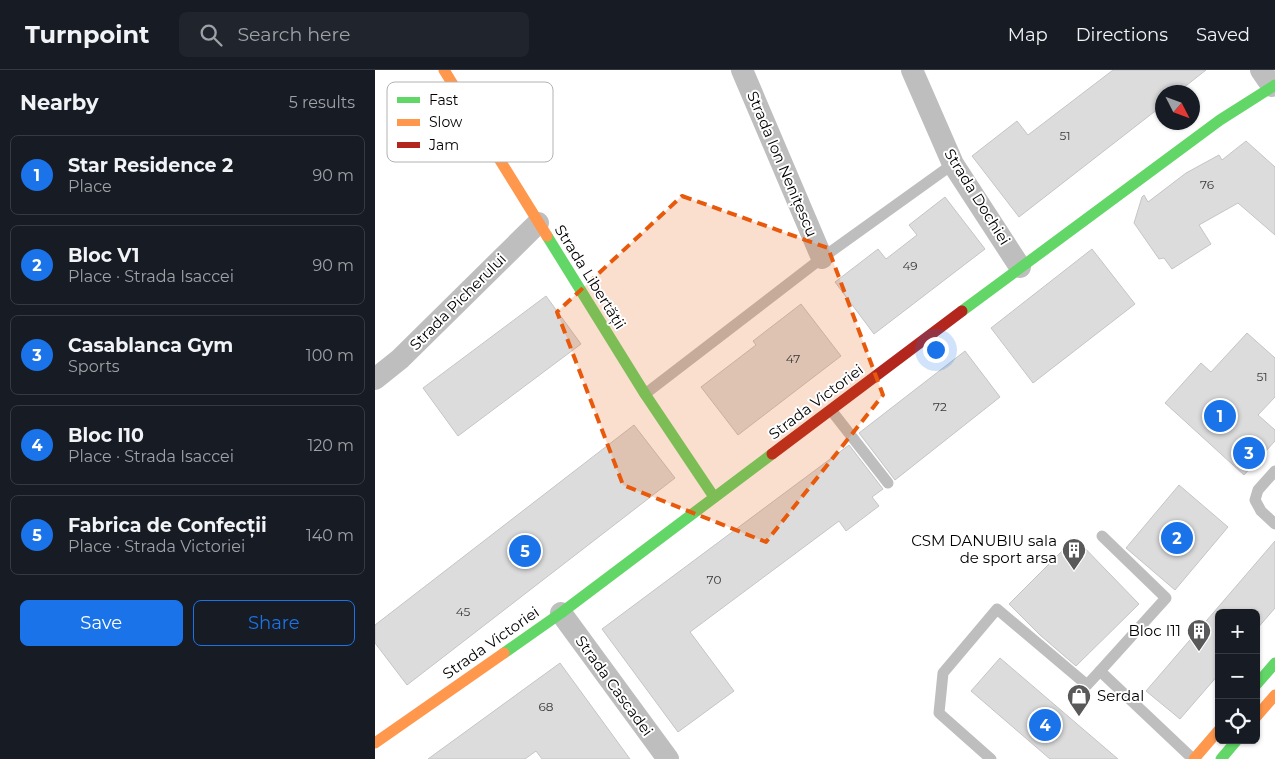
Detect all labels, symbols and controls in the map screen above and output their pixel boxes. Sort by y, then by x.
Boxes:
search box [179,12,529,57]
text: Turnpoint [25,20,149,49]
icon: search [197,21,225,49]
text: Search here [237,23,350,46]
text: Map [1008,24,1048,46]
text: Directions [1076,24,1168,46]
text: Saved [1196,24,1250,46]
legend [387,82,553,162]
north arrow [1155,85,1200,130]
street label: Strada Ion Nenițescu [742,88,822,240]
text: Nearby [20,90,99,115]
text: Fast [429,91,459,109]
text: 5 results [289,93,355,112]
text: Slow [429,113,463,131]
house number: 51 [1059,128,1071,143]
text: Jam [428,136,459,154]
street label: Strada Dochiei [940,145,1015,248]
text: Star Residence 2 [68,154,233,177]
text: 1 [34,166,40,185]
text: 90 m [312,166,354,185]
text: Place [68,177,112,196]
house number: 76 [1200,177,1214,192]
street label: Strada Libertății [550,221,630,333]
text: Bloc V1 [68,244,140,267]
street label: Strada Picherului [405,249,510,354]
text: 2 [32,256,42,275]
text: 90 m [312,256,354,275]
house number: 49 [902,258,918,273]
text: Place · Strada Isaccei [68,267,234,286]
text: Casablanca Gym [68,334,233,357]
your location [923,337,949,363]
text: 3 [32,346,42,365]
text: 100 m [306,346,354,365]
house number: 47 [786,351,800,366]
text: Sports [68,357,120,376]
street label: Strada Victoriei [765,360,867,443]
house number: 51 [1256,369,1268,384]
pin: 1 [1204,397,1236,435]
house number: 72 [933,399,947,414]
text: Bloc I10 [68,424,144,447]
pin: 3 [1233,434,1265,472]
text: 4 [31,436,43,455]
text: 120 m [307,436,354,455]
text: Place · Strada Isaccei [68,447,234,466]
text: Fabrica de Confecții [68,514,267,537]
pin: 2 [1161,519,1193,557]
text: 5 [32,526,42,545]
text: 140 m [306,526,354,545]
place label: CSM DANUBIU sala de sport arsa [911,531,1057,567]
pin: 5 [509,532,541,570]
text: Place · Strada Victoriei [68,537,245,556]
building icon: CSM DANUBIU sala de sport arsa [1061,537,1087,571]
house number: 70 [707,572,721,587]
button: Save [20,600,183,646]
button: Share [193,600,355,646]
street label: Strada Victoriei [439,602,543,683]
house number: 45 [456,604,471,619]
map controls [1215,609,1260,744]
button: + [1215,609,1260,654]
building icon: Bloc I11 [1186,618,1212,652]
place label: Bloc I11 [1129,621,1181,640]
street label: Strada Cascadei [572,632,657,740]
button: − [1215,654,1260,699]
shop icon: Serdal [1066,683,1092,717]
place label: Serdal [1097,686,1144,705]
house number: 68 [539,699,554,714]
button: locate [1215,699,1260,744]
pin: 4 [1029,706,1061,744]

